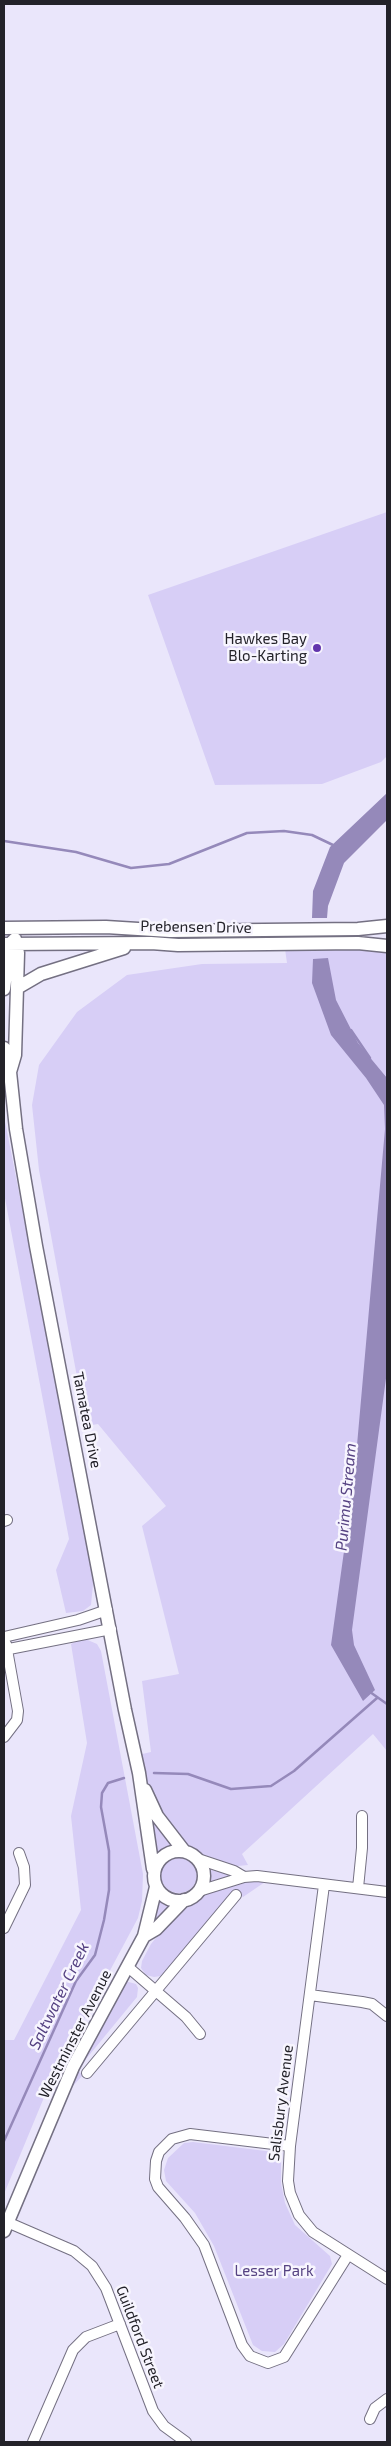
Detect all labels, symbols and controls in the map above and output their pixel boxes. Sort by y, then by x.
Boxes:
place label: Hawkes Bay Blo-Karting [224,630,307,665]
marker: Hawkes Bay Blo-Karting [311,642,323,654]
street label: Prebensen Drive [140,917,252,937]
street label: Tamatea Drive [69,1370,105,1470]
water label: Purimu Stream [332,1442,360,1552]
water label: Saltwater Creek [25,1939,93,2053]
street label: Westminster Avenue [35,1967,115,2101]
street label: Salisbury Avenue [265,2044,297,2162]
park label: Lesser Park [234,2262,314,2280]
street label: Guildford Street [112,2283,168,2391]

